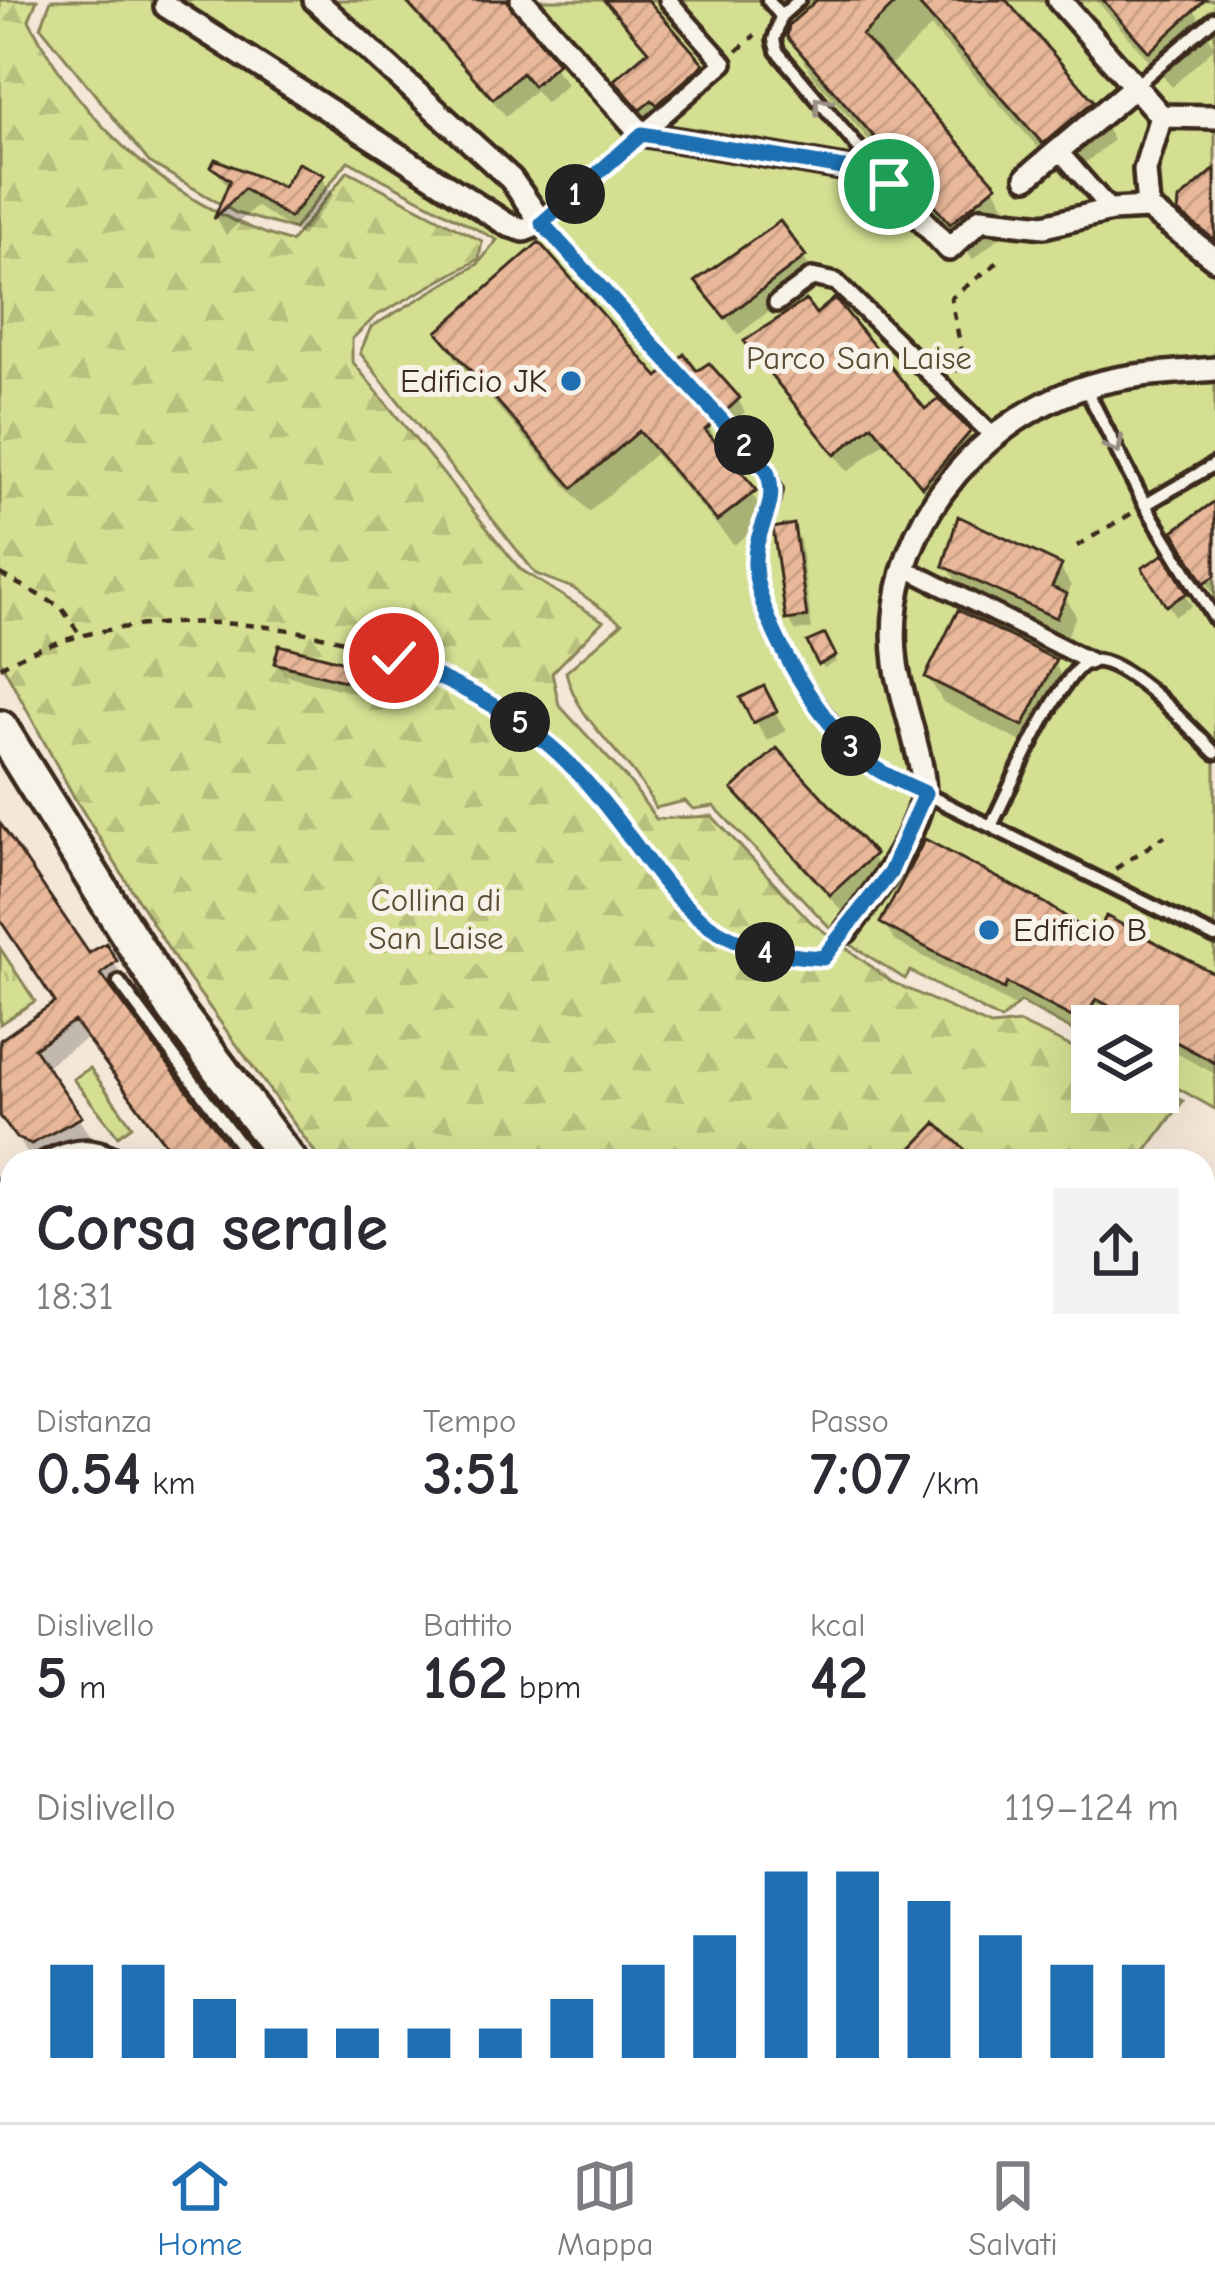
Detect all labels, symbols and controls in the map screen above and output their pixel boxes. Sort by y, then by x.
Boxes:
one-way arrow [813,96,835,118]
pin [838,133,940,235]
icon: arrive [856,151,922,217]
pin: 1 [545,164,605,224]
text: 1 [569,175,581,213]
park label: Parco San Laise [746,339,972,377]
place label: Edificio JK [400,362,547,400]
marker: Edificio JK [558,368,584,394]
pin: 2 [714,415,774,475]
text: 2 [736,426,752,464]
one-way arrow [1101,433,1124,455]
pin [343,607,445,709]
icon: check [361,625,427,691]
pin: 5 [490,692,550,752]
text: 5 [511,703,529,741]
pin: 3 [821,716,881,776]
text: 3 [843,727,859,765]
park label: Collina di San Laise [368,881,504,957]
place label: Edificio B [1013,911,1147,949]
marker: Edificio B [976,917,1002,943]
pin: 4 [735,922,795,982]
text: 4 [757,933,773,971]
map controls [1071,1005,1179,1113]
button: layers [1071,1005,1179,1113]
button: share [1053,1188,1179,1314]
text: Corsa serale [36,1191,388,1267]
text: 18:31 [36,1274,114,1319]
text: Distanza [36,1402,152,1440]
text: Tempo [423,1402,516,1440]
text: Passo [810,1402,889,1440]
text: 0.54 [36,1440,141,1509]
text: 3:51 [423,1440,520,1509]
text: 7:07 [810,1440,911,1509]
text: km [141,1464,195,1502]
text: /km [911,1464,979,1502]
text: Dislivello [36,1606,154,1644]
text: Battito [423,1606,513,1644]
text: kcal [810,1606,865,1644]
text: 5 [36,1644,68,1713]
text: 162 [423,1644,508,1713]
text: 42 [810,1644,868,1713]
text: m [68,1668,106,1706]
text: bpm [508,1668,581,1706]
text: Dislivello [36,1785,176,1830]
text: 119–124 m [1004,1785,1179,1830]
tab: Home [157,2153,242,2263]
tab: Mappa [557,2153,654,2263]
tab: Salvati [968,2153,1058,2263]

